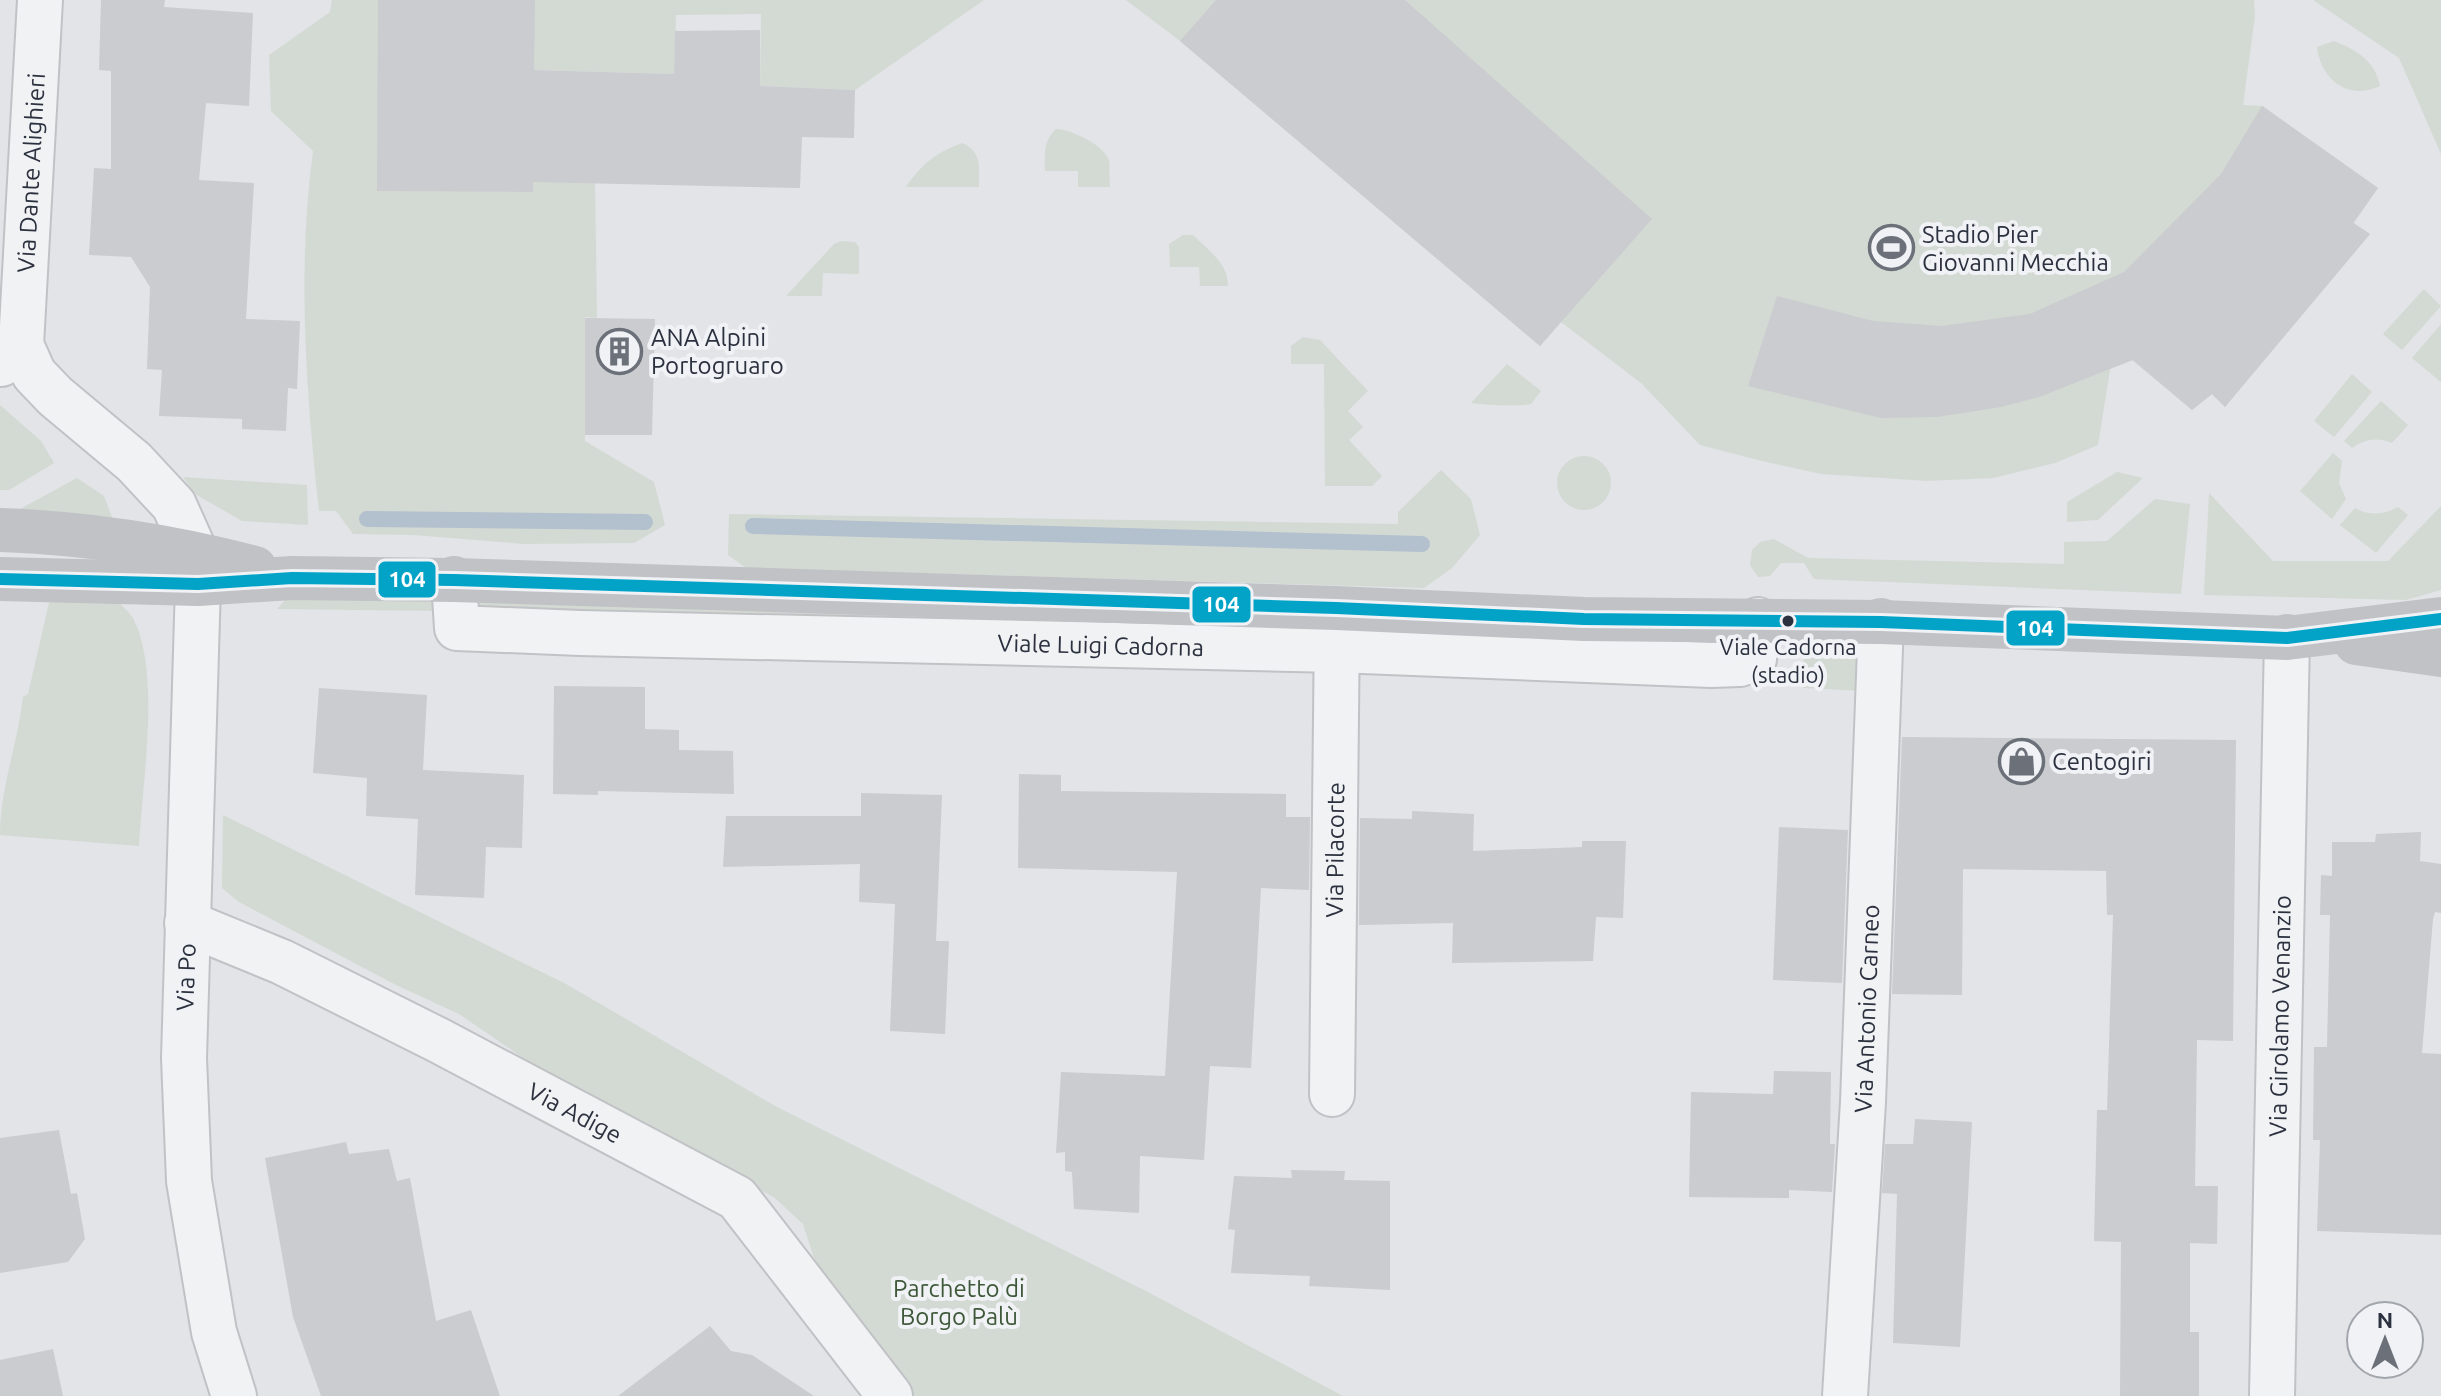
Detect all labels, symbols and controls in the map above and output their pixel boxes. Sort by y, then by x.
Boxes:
street label: Via Dante Alighieri [11,72,49,274]
place label: Stadio Pier Giovanni Mecchia [1922,221,2109,276]
sports icon: Stadio Pier Giovanni Mecchia [1867,224,1915,272]
place label: ANA Alpini Portogruaro [651,324,784,379]
building icon: ANA Alpini Portogruaro [596,327,644,375]
line badge: 104 [377,560,437,599]
text: 104 [388,566,426,591]
line badge: 104 [1191,585,1252,624]
text: 104 [1202,591,1240,616]
line badge: 104 [2005,609,2066,647]
marker: Viale Cadorna (stadio) [1780,613,1796,629]
text: 104 [2016,615,2054,640]
street label: Viale Luigi Cadorna [997,629,1204,661]
place label: Viale Cadorna (stadio) [1719,634,1857,688]
shop icon: Centogiri [1997,737,2045,785]
place label: Centogiri [2052,748,2152,775]
street label: Via Pilacorte [1320,782,1349,918]
street label: Via Girolamo Venanzio [2264,895,2295,1137]
street label: Via Antonio Carneo [1849,904,1884,1114]
street label: Via Po [171,943,201,1011]
street label: Via Adige [523,1077,626,1148]
park label: Parchetto di Borgo Palù [893,1275,1025,1330]
north arrow [2345,1300,2425,1380]
text: N [2377,1307,2393,1332]

